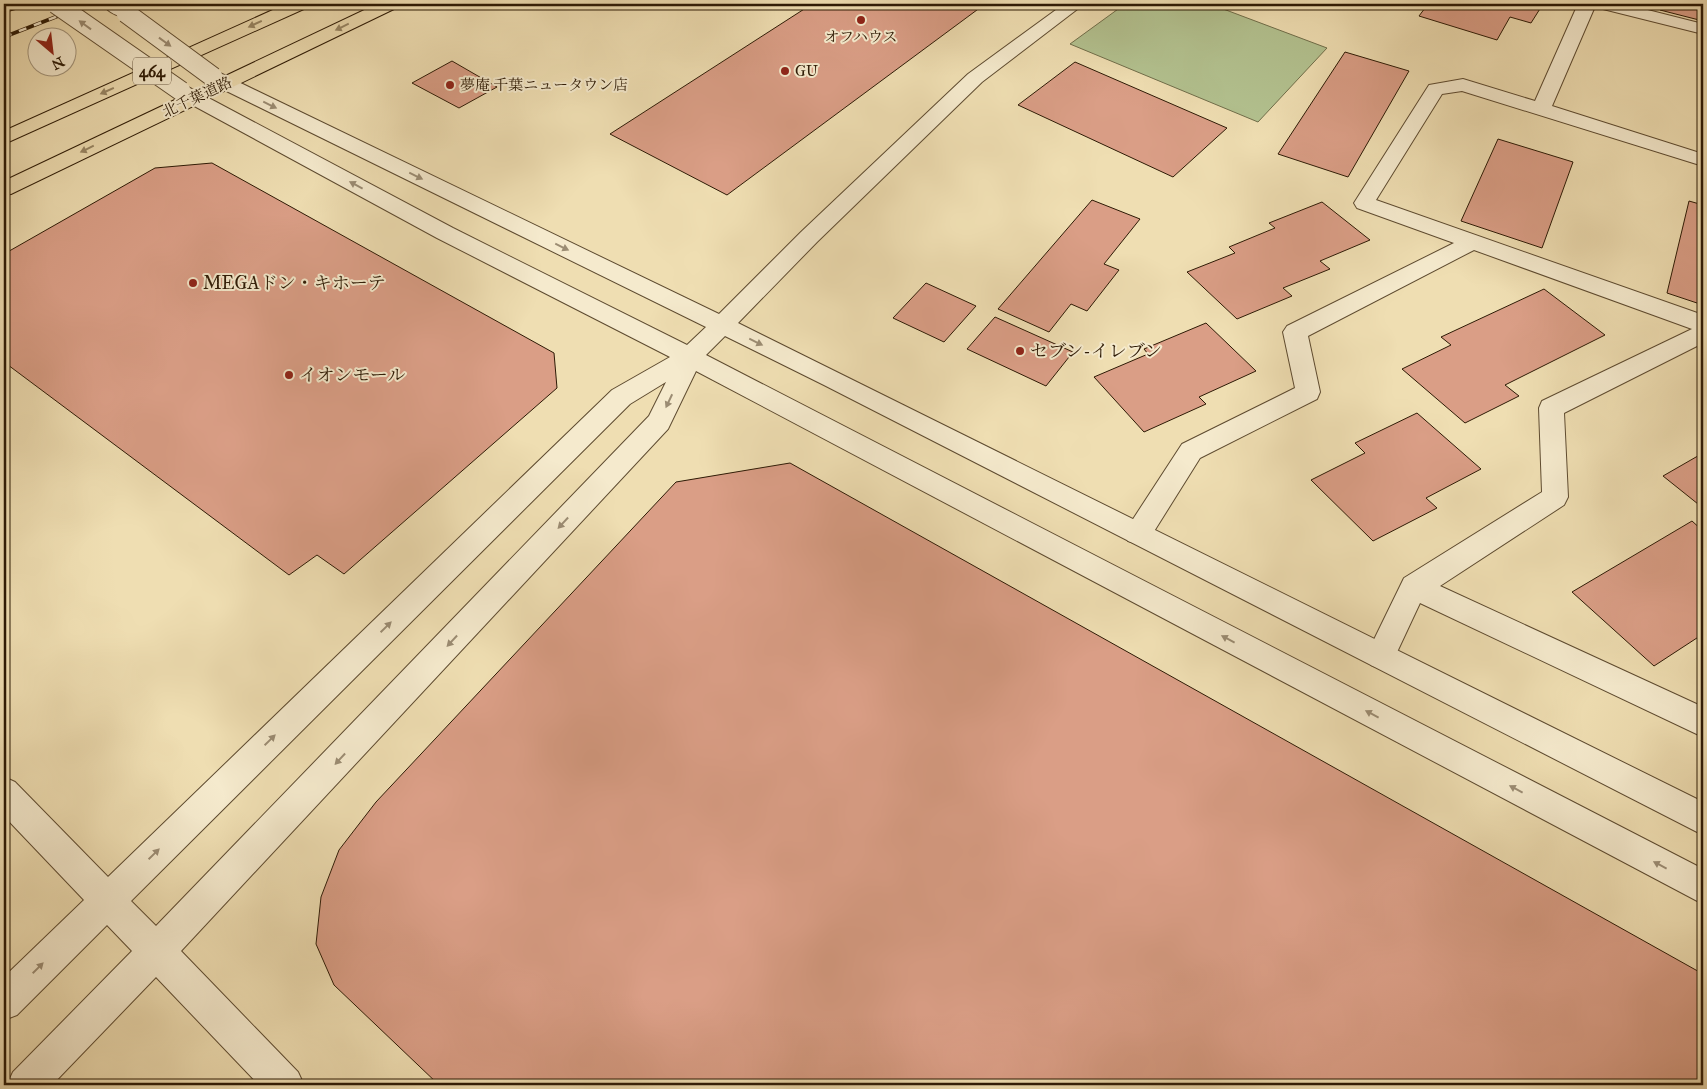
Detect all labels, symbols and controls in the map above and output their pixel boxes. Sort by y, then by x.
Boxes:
marker: オフハウス [855,14,867,26]
one-way arrow [79,19,92,30]
one-way arrow [248,20,262,28]
one-way arrow [335,23,350,31]
north arrow [28,28,78,78]
place label: オフハウス [825,28,897,46]
one-way arrow [158,37,172,47]
text: N [49,53,67,73]
road number: 464 [133,58,171,84]
place label: GU [795,62,818,80]
marker: GU [779,65,791,77]
street label: 北千葉道路 [159,73,235,121]
place label: 夢庵 千葉ニュータウン店 [460,76,628,94]
marker: 夢庵 千葉ニュータウン店 [444,79,456,91]
one-way arrow [100,87,115,96]
one-way arrow [263,101,277,109]
one-way arrow [79,145,94,153]
one-way arrow [409,172,423,180]
one-way arrow [348,181,363,189]
one-way arrow [555,243,570,252]
place label: MEGAドン・キホーテ [203,272,386,294]
marker: MEGAドン・キホーテ [187,277,199,289]
one-way arrow [749,338,763,346]
place label: セブン-イレブン [1030,340,1162,362]
marker: セブン-イレブン [1014,345,1026,357]
place label: イオンモール [299,364,405,386]
marker: イオンモール [283,369,295,381]
one-way arrow [665,394,673,408]
one-way arrow [557,517,569,529]
one-way arrow [380,621,392,633]
one-way arrow [1221,634,1235,643]
one-way arrow [446,635,458,647]
one-way arrow [1365,710,1379,718]
one-way arrow [264,734,276,746]
one-way arrow [334,753,346,765]
one-way arrow [1509,785,1523,793]
one-way arrow [148,848,160,860]
one-way arrow [1653,860,1667,869]
one-way arrow [32,962,44,974]

